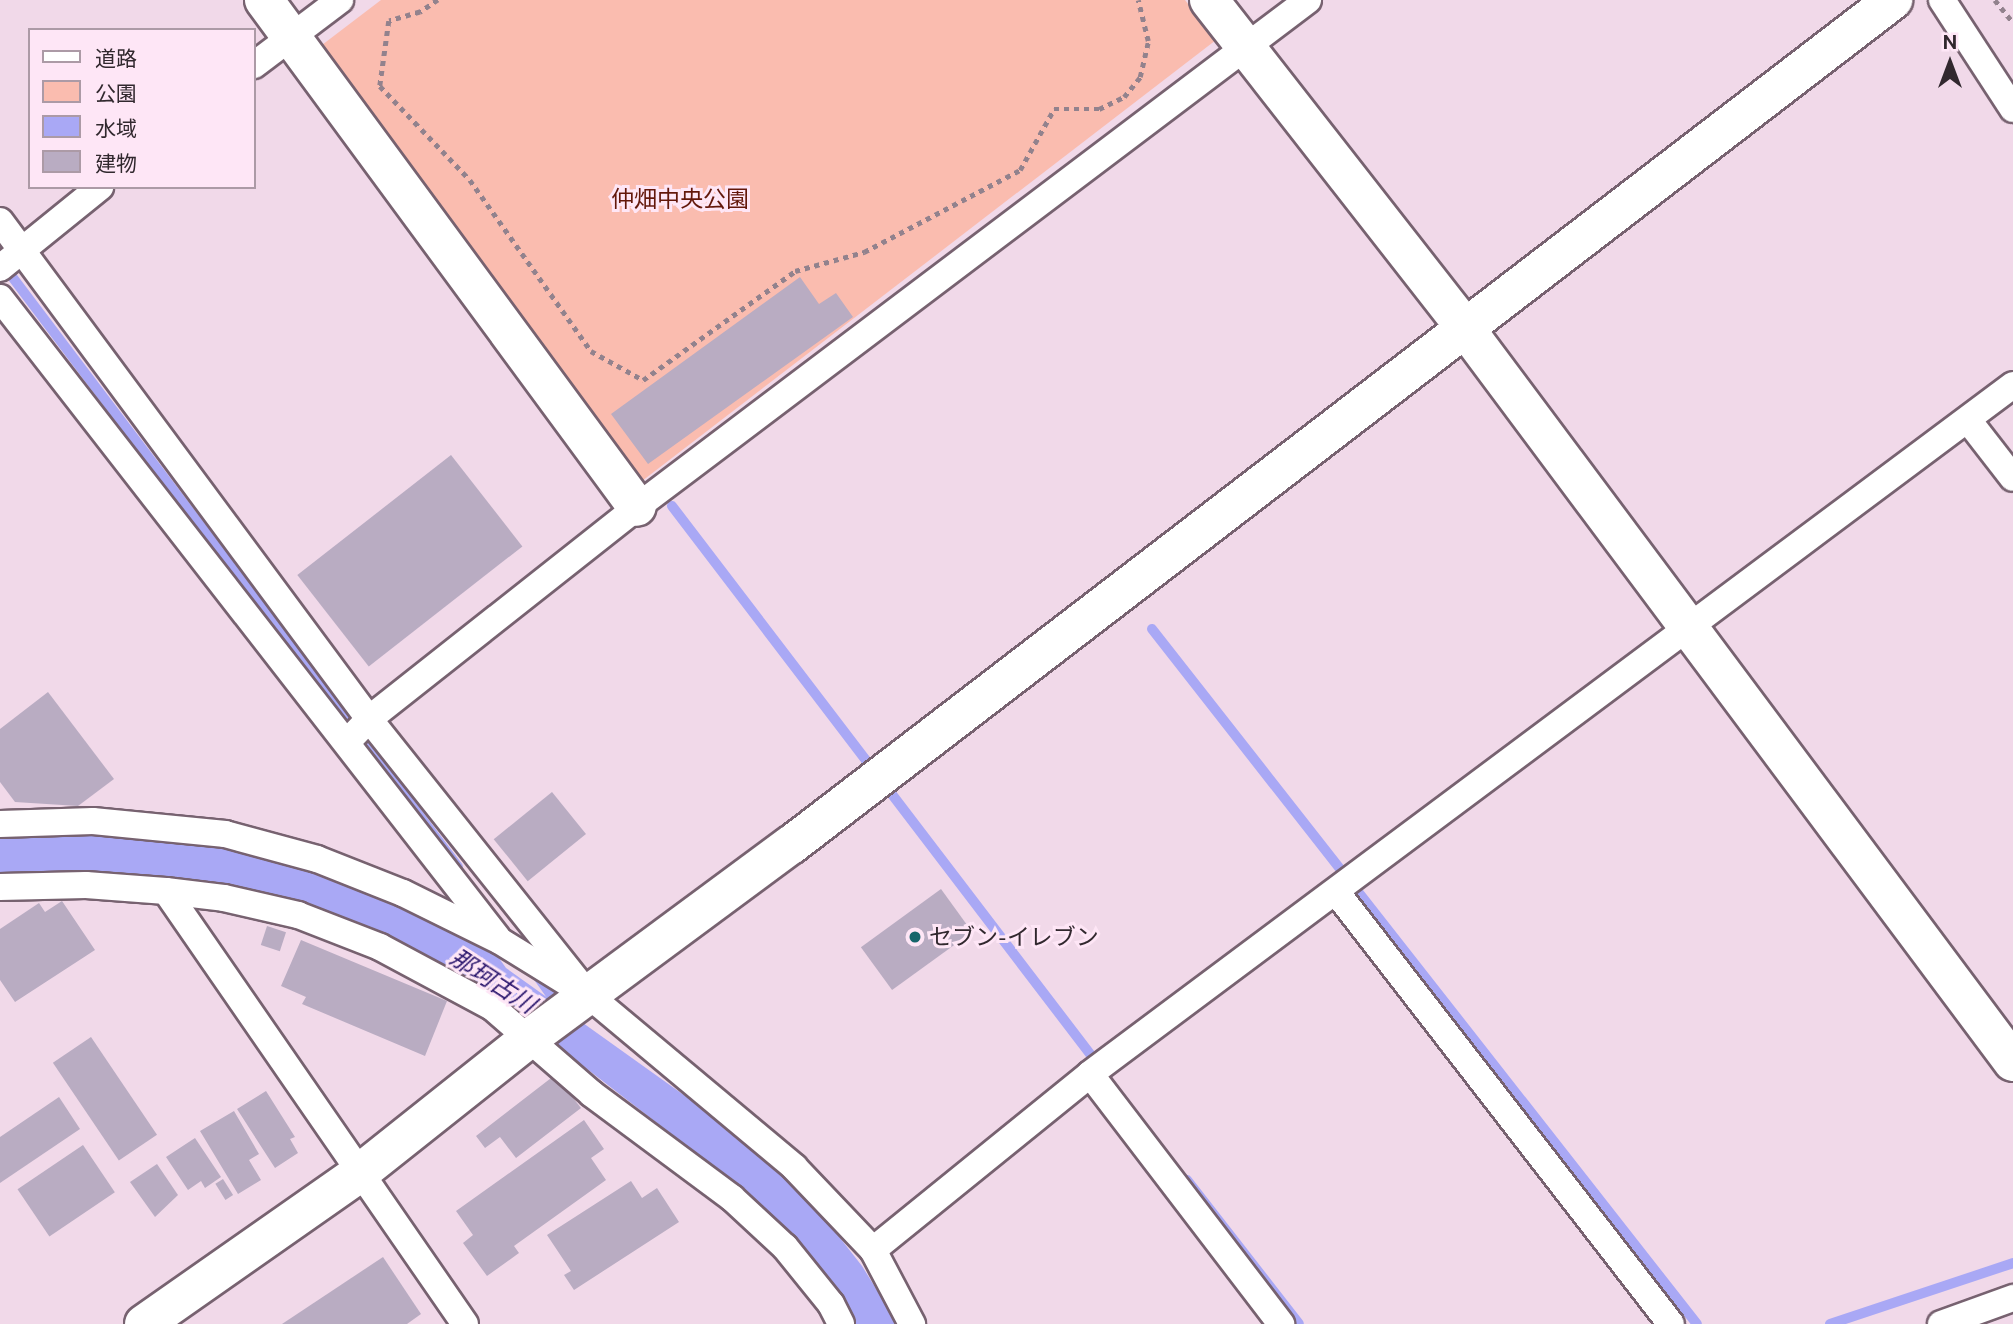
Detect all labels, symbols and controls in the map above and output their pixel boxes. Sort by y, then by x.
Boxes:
legend [28,28,256,189]
north arrow [1915,28,1985,98]
text: N [1943,31,1957,53]
text: 道路 [95,46,137,71]
text: 公園 [95,81,137,106]
text: 水域 [95,116,137,141]
text: 建物 [95,151,137,176]
park label: 仲畑中央公園 [611,185,749,213]
place label: セブン-イレブン [929,923,1099,951]
marker: セブン-イレブン [907,929,923,945]
water label: 那珂古川 [445,943,541,1019]

